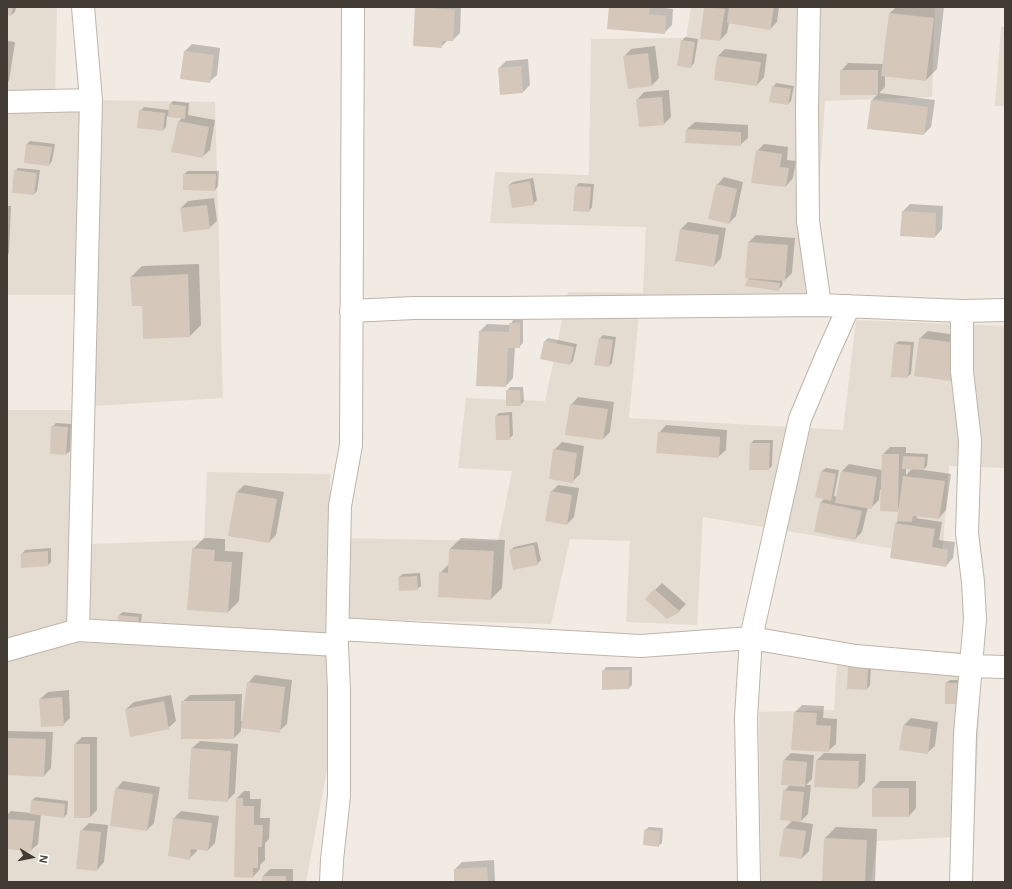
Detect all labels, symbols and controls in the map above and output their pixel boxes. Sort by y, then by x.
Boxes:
north arrow [12,837,52,877]
text: N [37,854,50,864]

